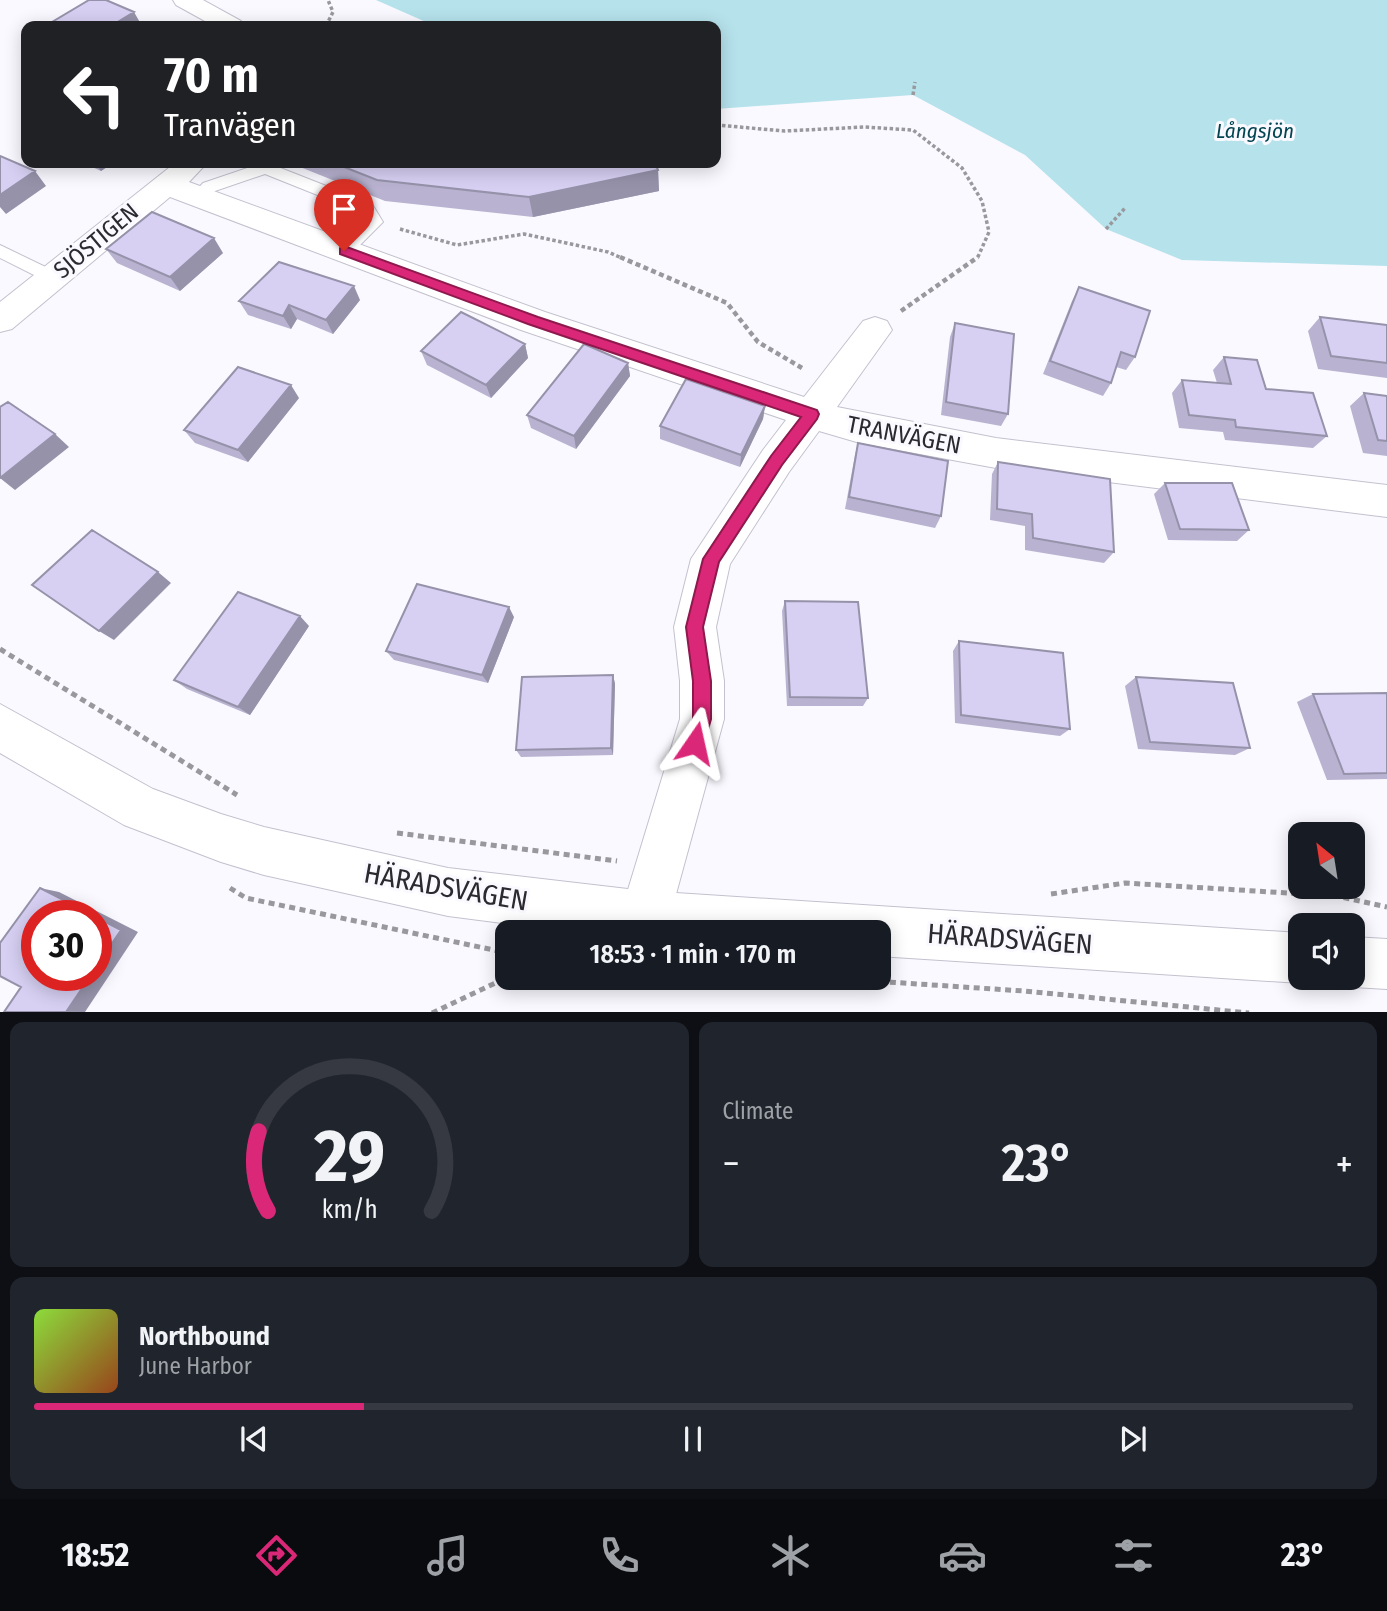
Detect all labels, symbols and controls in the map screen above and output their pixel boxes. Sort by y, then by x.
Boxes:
text: 70 m [164,46,259,105]
icon: left [49,49,140,140]
text: Tranvägen [164,106,297,144]
water label: Långsjön [1216,118,1294,144]
pin [314,179,374,251]
icon: arrive [325,190,363,228]
street label: SJÖSTIGEN [48,198,144,284]
street label: TRANVÄGEN [845,410,963,460]
position arrow [658,706,732,780]
north arrow [1288,822,1365,900]
map controls [1288,822,1365,990]
street label: HÄRADSVÄGEN [362,856,530,918]
speed limit sign: 30 [21,900,112,991]
button: sound [1288,913,1365,990]
street label: HÄRADSVÄGEN [926,917,1094,961]
text: 18:53 · 1 min · 170 m [590,939,796,970]
text: Climate [723,1097,793,1125]
text: 29 [313,1113,385,1200]
text: 23° [1001,1132,1074,1195]
text: − [723,1141,740,1187]
text: + [1336,1141,1353,1187]
text: km/h [321,1194,377,1224]
text: Northbound [139,1321,270,1352]
text: June Harbor [139,1352,252,1380]
icon: previous [235,1420,273,1458]
icon: pause [674,1420,712,1458]
icon: next [1114,1420,1152,1458]
icon: directions [252,1531,301,1580]
icon: music [423,1531,472,1580]
icon: phone [595,1531,644,1580]
icon: climate [766,1531,815,1580]
icon: car [938,1531,987,1580]
icon: filters [1109,1531,1158,1580]
text: 18:52 [61,1536,129,1574]
text: 23° [1281,1536,1326,1574]

